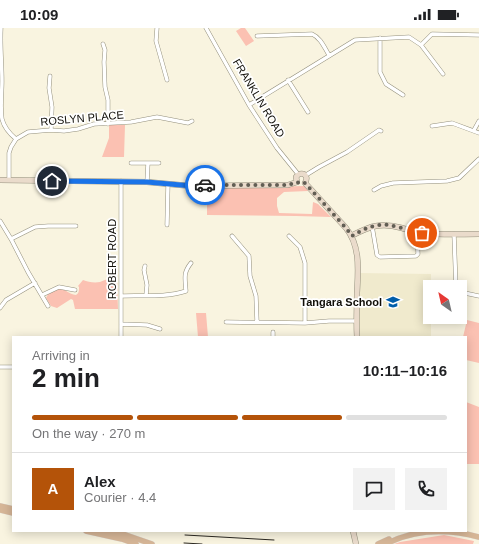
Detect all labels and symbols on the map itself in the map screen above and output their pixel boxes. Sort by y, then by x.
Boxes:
street label: FRANKLIN ROAD [231,57,287,139]
street label: ROSLYN PLACE [40,108,124,128]
pin [35,164,69,198]
courier [185,165,225,205]
pin [405,216,439,250]
street label: ROBERT ROAD [106,219,118,299]
north arrow [423,280,467,324]
school or university icon: Tangara School [385,294,401,310]
place label: Tangara School [300,296,382,308]

